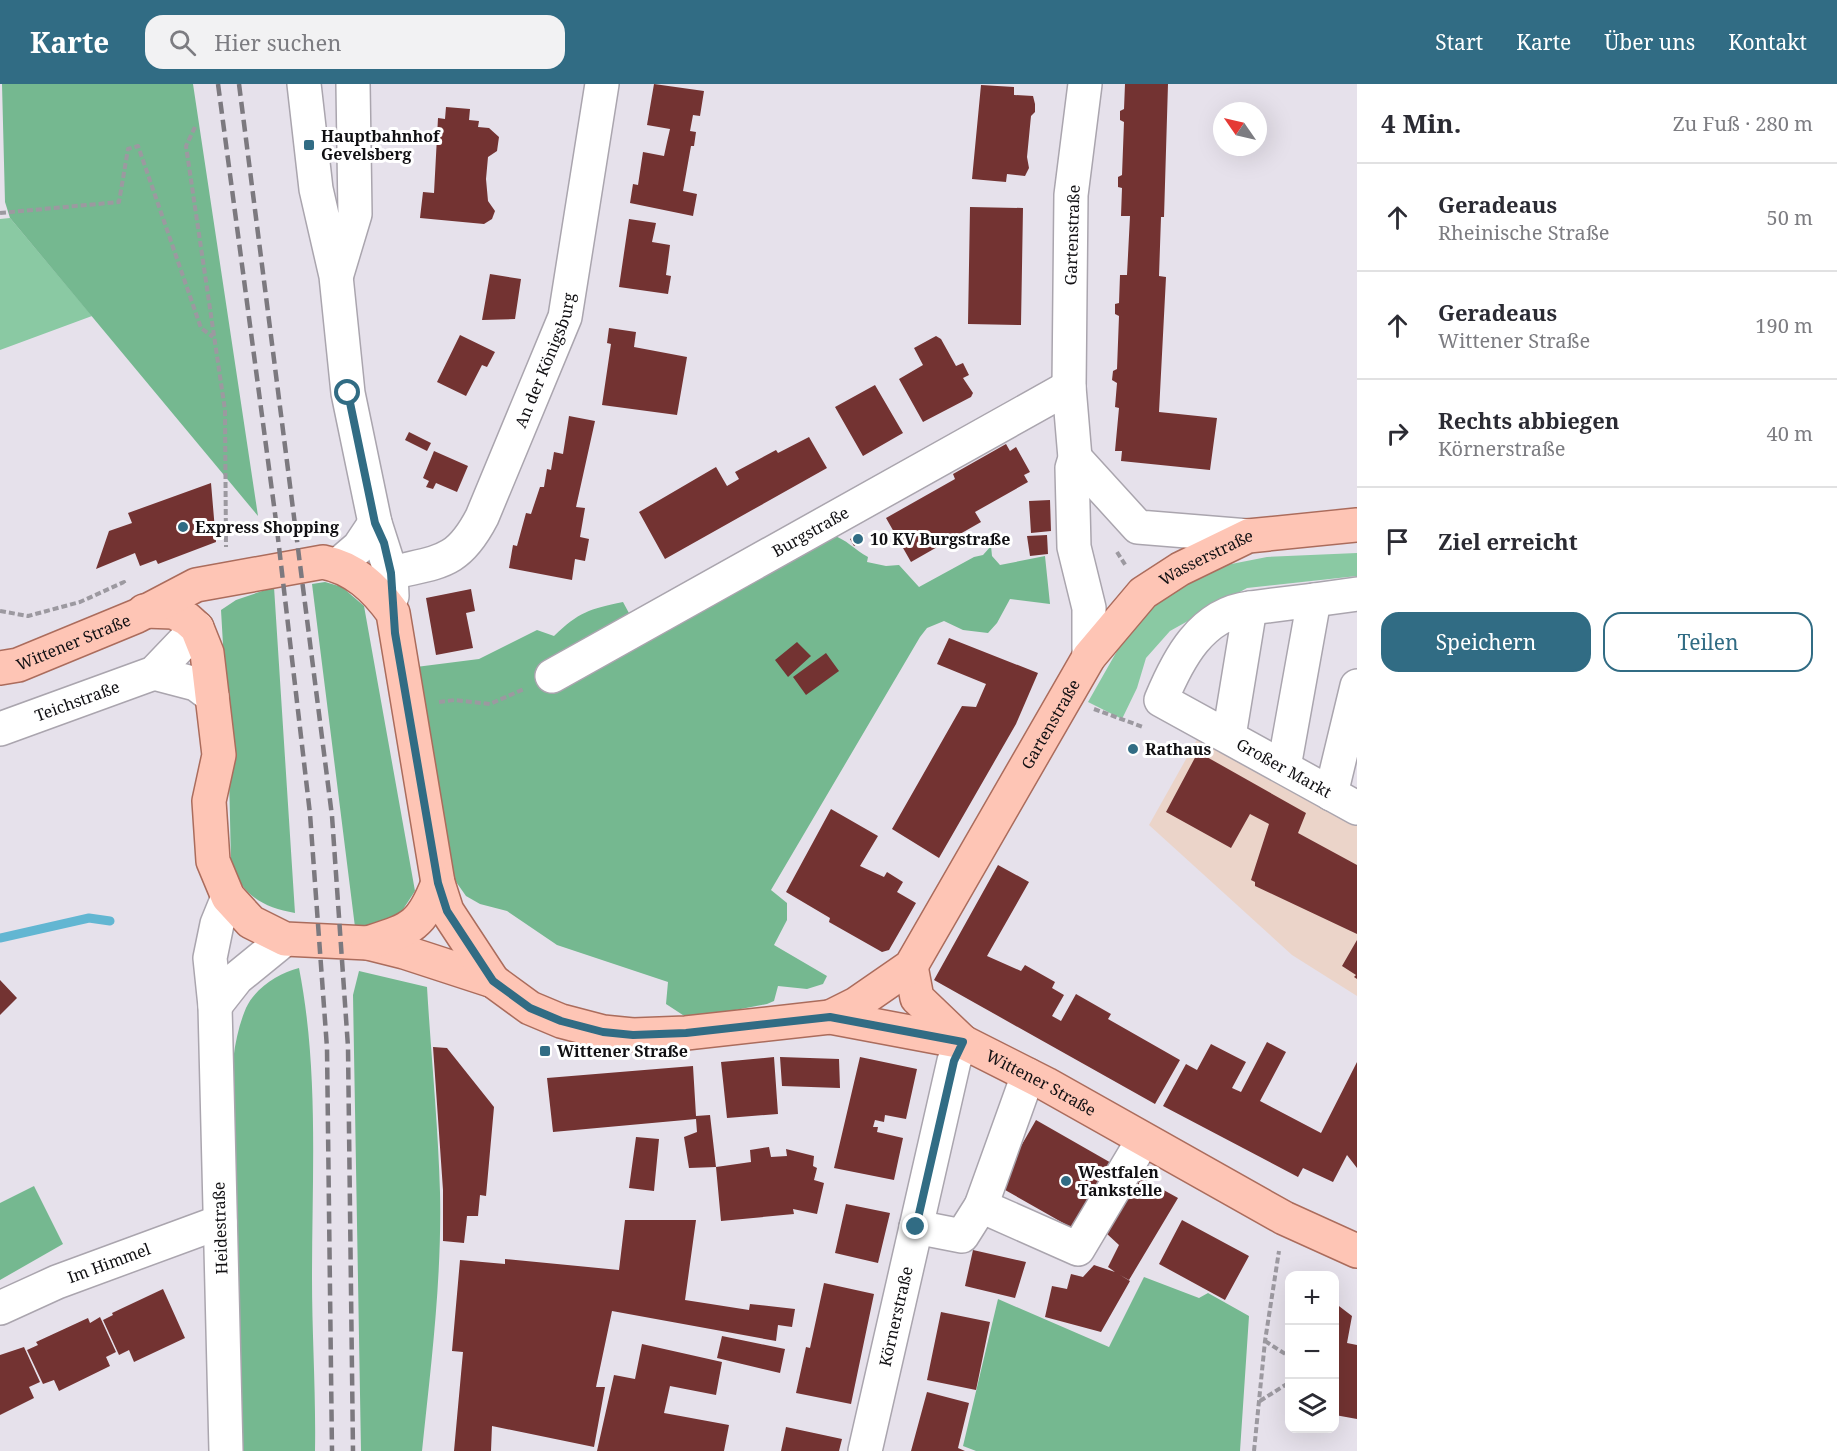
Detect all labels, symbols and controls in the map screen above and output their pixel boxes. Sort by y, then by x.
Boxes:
search box [145,15,565,69]
text: Karte [30,23,109,61]
icon: search [166,26,199,59]
text: Hier suchen [214,27,341,57]
text: Start [1435,28,1483,56]
text: Karte [1516,28,1571,56]
text: Über uns [1604,28,1695,56]
text: Kontakt [1728,28,1807,56]
north arrow [1213,102,1267,156]
text: 4 Min. [1381,105,1461,141]
text: Zu Fuß · 280 m [1673,110,1813,137]
place label: Hauptbahnhof Gevelsberg [321,125,441,165]
marker: Hauptbahnhof Gevelsberg [302,138,316,152]
street label: Gartenstraße [1059,184,1085,286]
text: Geradeaus [1438,189,1557,219]
icon: ahead [1381,201,1414,234]
text: 50 m [1767,204,1813,231]
text: Rheinische Straße [1438,219,1610,246]
street label: An der Königsburg [509,291,580,431]
text: Geradeaus [1438,297,1557,327]
icon: ahead [1381,309,1414,342]
text: 190 m [1755,312,1813,339]
text: Wittener Straße [1438,327,1590,354]
route start [334,379,360,405]
text: Rechts abbiegen [1438,405,1619,435]
icon: right [1381,417,1414,450]
text: 40 m [1767,420,1813,447]
text: Körnerstraße [1438,435,1566,462]
street label: Burgstraße [768,501,853,562]
place label: Express Shopping [195,516,339,538]
marker: Express Shopping [176,520,190,534]
street label: Wasserstraße [1155,525,1254,591]
icon: arrive [1381,525,1414,558]
text: Ziel erreicht [1438,526,1578,556]
place label: 10 KV Burgstraße [870,528,1010,550]
marker: 10 KV Burgstraße [851,532,865,546]
street label: Wittener Straße [13,609,134,676]
button: Speichern [1381,612,1591,672]
button: Teilen [1603,612,1813,672]
street label: Teichstraße [32,675,123,726]
street label: Gartenstraße [1016,675,1085,773]
street label: Großer Markt [1233,733,1336,803]
place label: Rathaus [1145,738,1211,760]
marker: Rathaus [1126,742,1140,756]
place label: Wittener Straße [557,1040,688,1062]
marker: Wittener Straße [538,1044,552,1058]
street label: Wittener Straße [982,1044,1100,1121]
place label: Westfalen Tankstelle [1078,1161,1162,1201]
marker: Westfalen Tankstelle [1059,1174,1073,1188]
street label: Heidestraße [207,1181,233,1275]
route end [902,1213,928,1239]
street label: Im Himmel [64,1238,153,1288]
street label: Körnerstraße [874,1264,918,1369]
map controls [1285,1271,1339,1433]
button: + [1285,1271,1339,1325]
button: − [1285,1325,1339,1379]
button: layers [1285,1379,1339,1433]

